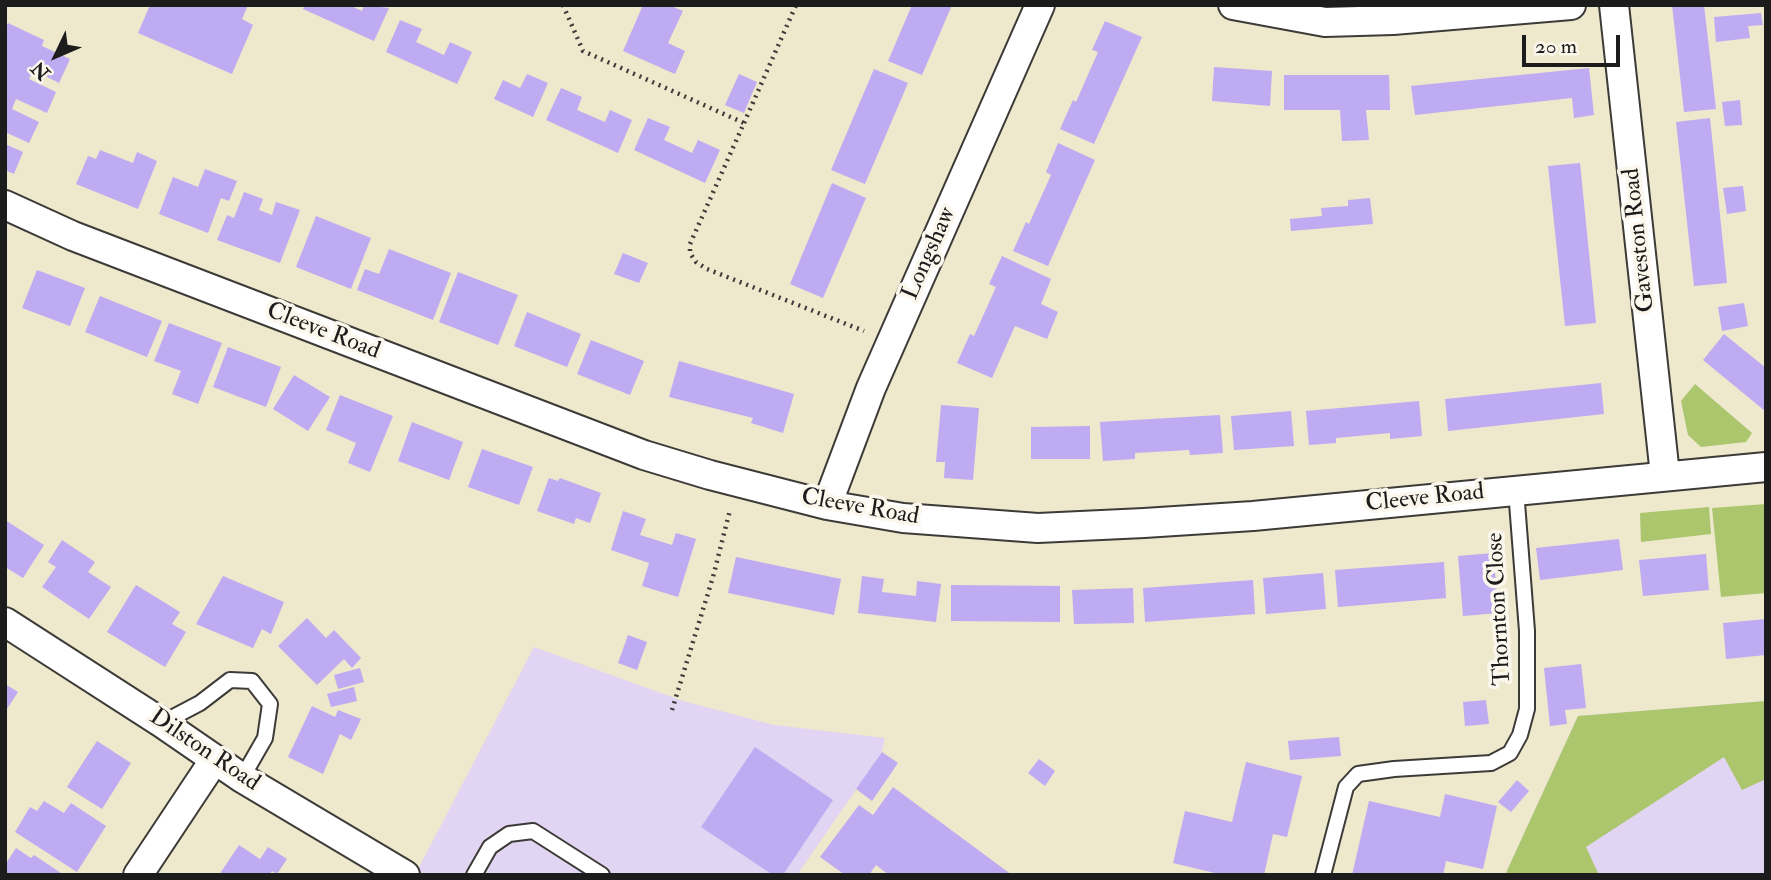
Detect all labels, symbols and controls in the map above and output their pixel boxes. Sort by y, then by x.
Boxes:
north arrow [21,21,91,91]
scale bar [1526,21,1624,65]
text: 20 m [1535,33,1577,60]
text: N [26,56,55,85]
street label: Gaveston Road [1618,166,1662,314]
street label: Longshaw [897,203,963,305]
street label: Cleeve Road [262,297,384,367]
street label: Cleeve Road [1364,478,1486,520]
street label: Cleeve Road [799,483,921,533]
street label: Thornton Close [1482,532,1518,686]
street label: Dilston Road [143,704,265,798]

